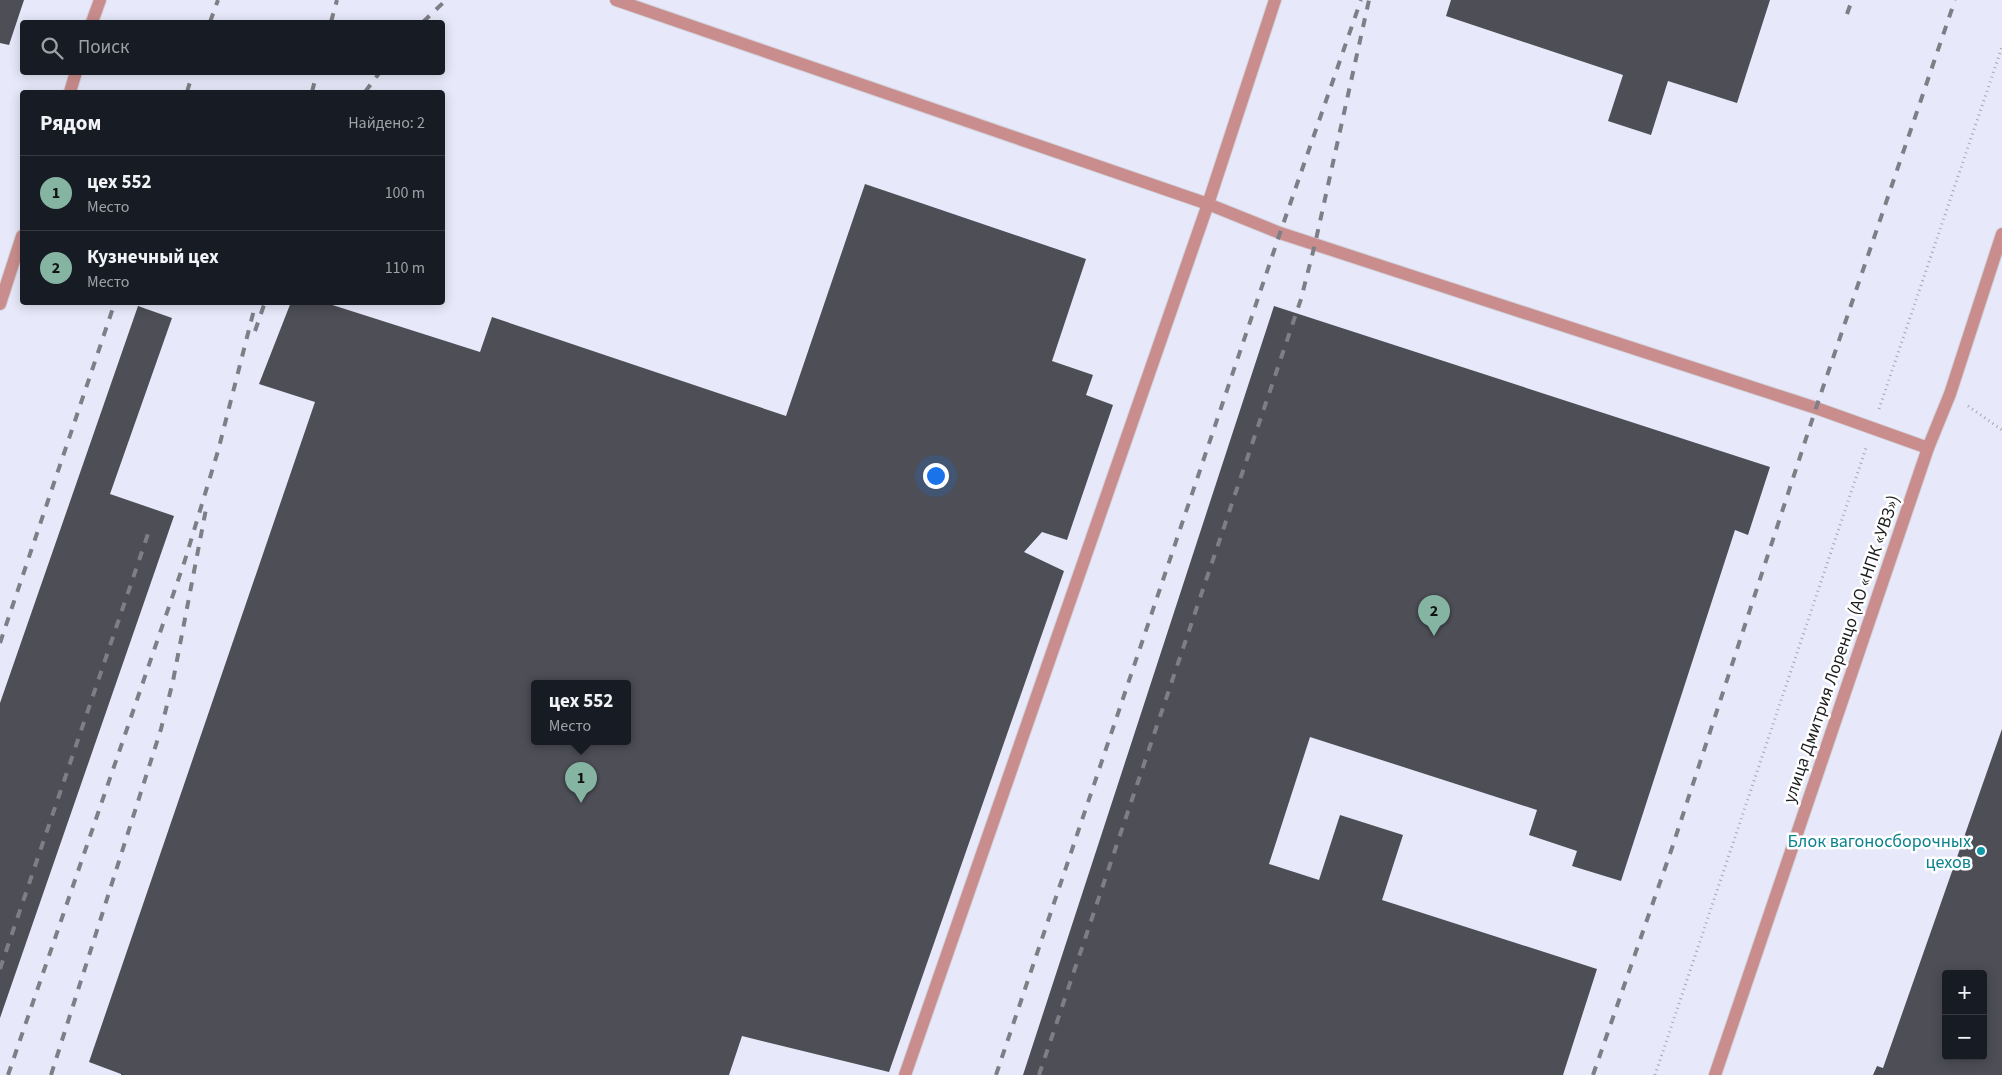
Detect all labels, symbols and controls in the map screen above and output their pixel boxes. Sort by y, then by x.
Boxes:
search box [20,20,445,75]
icon: search [38,34,66,62]
text: Поиск [78,34,129,61]
text: Рядом [40,108,101,138]
text: Найдено: 2 [348,112,425,134]
text: цех 552 [87,169,152,196]
text: 1 [52,182,60,204]
text: 100 m [385,182,425,204]
text: Место [87,196,130,218]
text: Кузнечный цех [87,244,219,271]
text: 2 [52,257,60,279]
text: 110 m [385,257,425,279]
text: Место [87,271,130,293]
your location [923,463,949,489]
street label: улица Дмитрия Лоренцо (АО «НПК «УВЗ») [1777,492,1906,807]
pin: 2 [1418,595,1450,636]
popup [531,680,631,745]
text: цех 552 [549,688,613,715]
text: Место [549,715,591,737]
pin: 1 [565,762,597,803]
place label: Блок вагоносборочных цехов [1787,829,1971,875]
marker: Блок вагоносборочных цехов [1975,845,1987,857]
map controls [1942,970,1987,1060]
button: + [1942,970,1987,1015]
button: − [1942,1015,1987,1060]

